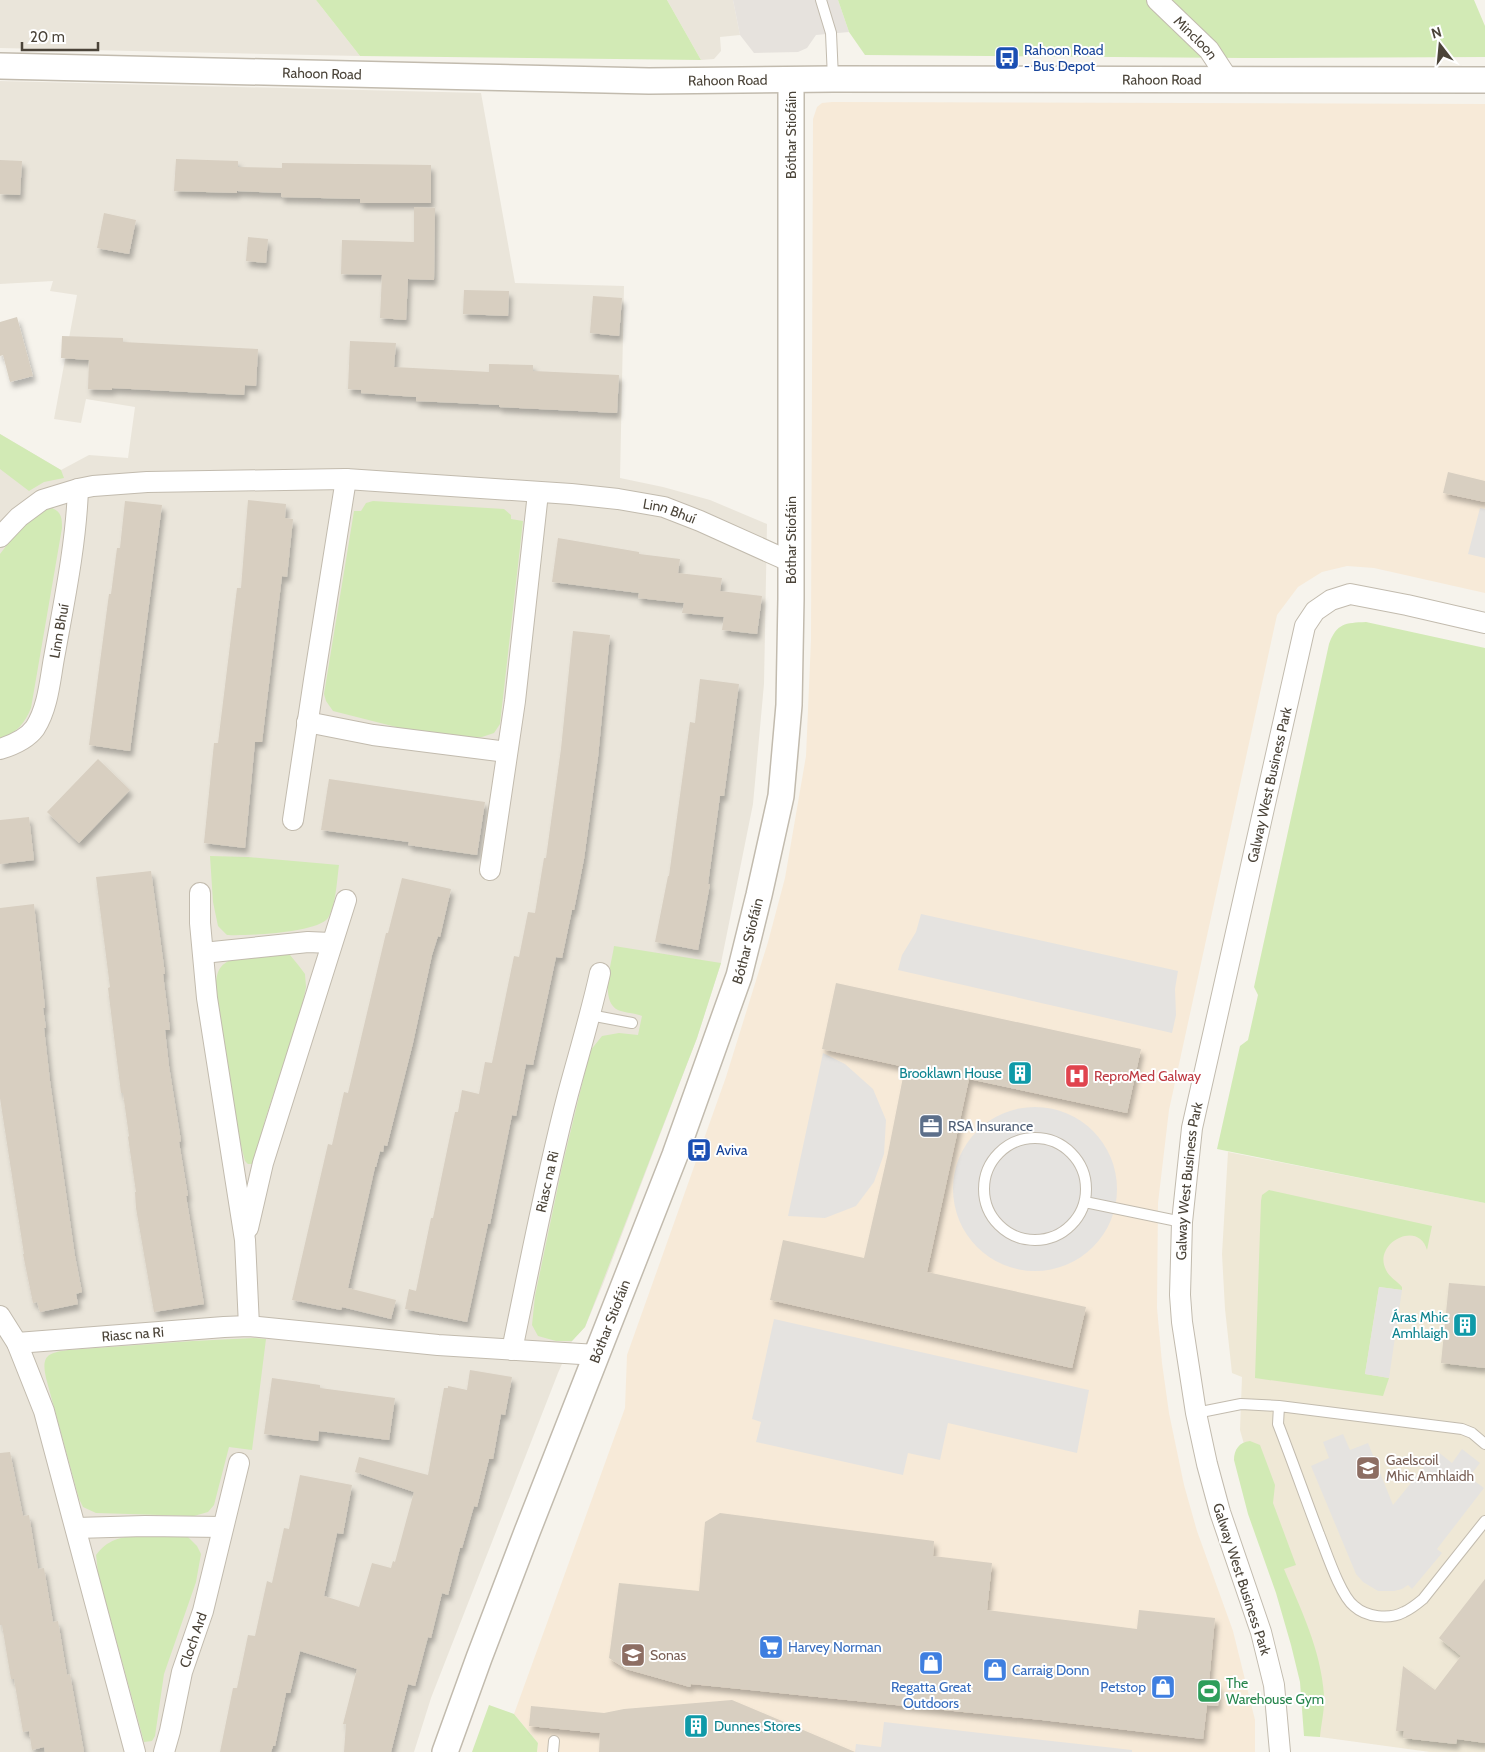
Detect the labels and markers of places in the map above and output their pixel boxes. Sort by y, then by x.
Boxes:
place label: Rahoon Road - Bus Depot [1024,41,1103,75]
bus stop icon: Rahoon Road - Bus Depot [994,45,1020,71]
building icon: Brooklawn House [1007,1060,1033,1086]
hospital icon: ReproMed Galway [1064,1063,1090,1089]
place label: Brooklawn House [899,1064,1002,1082]
place label: ReproMed Galway [1094,1067,1201,1085]
office icon: RSA Insurance [918,1113,944,1139]
place label: RSA Insurance [948,1117,1033,1135]
bus stop icon: Aviva [686,1137,712,1163]
place label: Aviva [716,1141,748,1159]
place label: Áras Mhic Amhlaigh [1391,1308,1448,1342]
building icon: Áras Mhic Amhlaigh [1452,1312,1478,1338]
place label: Gaelscoil Mhic Amhlaidh [1386,1451,1474,1485]
school or university icon: Gaelscoil Mhic Amhlaidh [1355,1455,1381,1481]
supermarket icon: Harvey Norman [758,1634,784,1660]
place label: Harvey Norman [788,1638,882,1656]
school or university icon: Sonas [620,1642,646,1668]
place label: Sonas [650,1646,686,1664]
shop icon: Regatta Great Outdoors [918,1650,944,1676]
shop icon: Carraig Donn [982,1657,1008,1683]
place label: Carraig Donn [1012,1661,1090,1679]
shop icon: Petstop [1150,1674,1176,1700]
place label: The Warehouse Gym [1226,1674,1324,1708]
place label: Regatta Great Outdoors [891,1678,971,1712]
place label: Petstop [1100,1678,1146,1696]
sports icon: The Warehouse Gym [1196,1678,1222,1704]
building icon: Dunnes Stores [683,1713,709,1739]
place label: Dunnes Stores [714,1717,801,1735]

